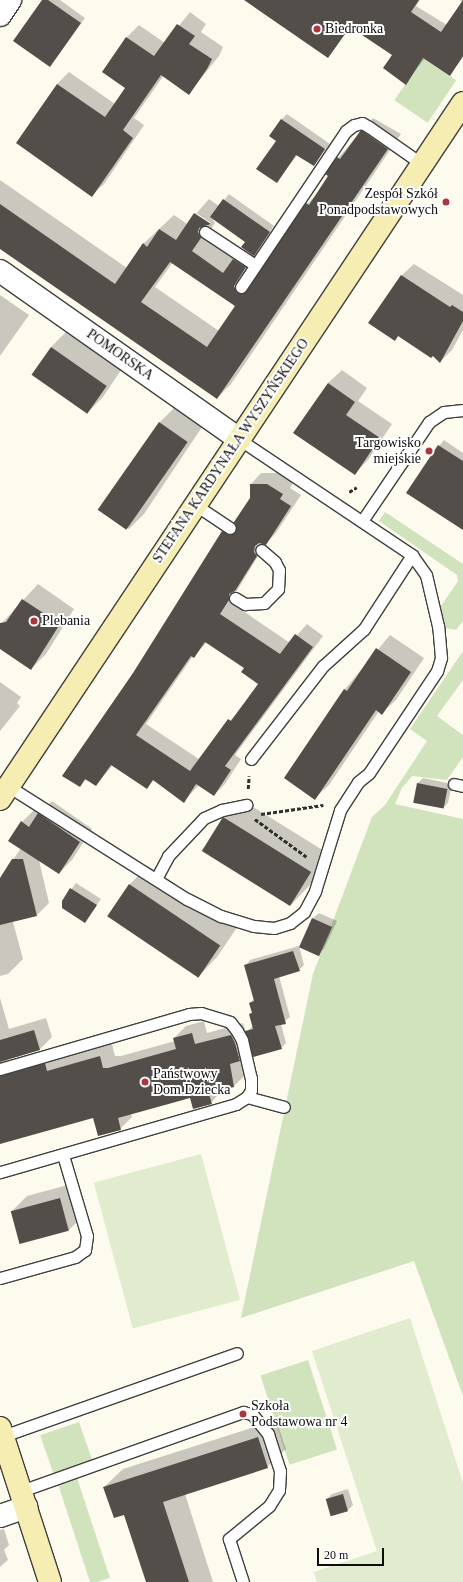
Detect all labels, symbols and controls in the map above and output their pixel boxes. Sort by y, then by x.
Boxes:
place label: Biedronka [325,21,383,37]
marker: Biedronka [312,24,322,34]
place label: Zespół Szkół Ponadpodstawowych [319,186,438,218]
marker: Zespół Szkół Ponadpodstawowych [441,197,451,207]
street label: POMORSKA [83,326,157,384]
street label: STEFANA KARDYNAŁA WYSZYŃSKIEGO [149,335,313,567]
place label: Targowisko miejskie [355,435,421,468]
marker: Targowisko miejskie [424,446,434,456]
place label: Plebania [42,613,90,629]
marker: Plebania [29,616,39,626]
place label: Państwowy Dom Dziecka [153,1066,230,1098]
marker: Państwowy Dom Dziecka [140,1077,150,1087]
place label: Szkoła Podstawowa nr 4 [251,1398,347,1430]
marker: Szkoła Podstawowa nr 4 [238,1409,248,1419]
scale bar [319,1540,386,1566]
text: 20 m [324,1548,348,1562]

